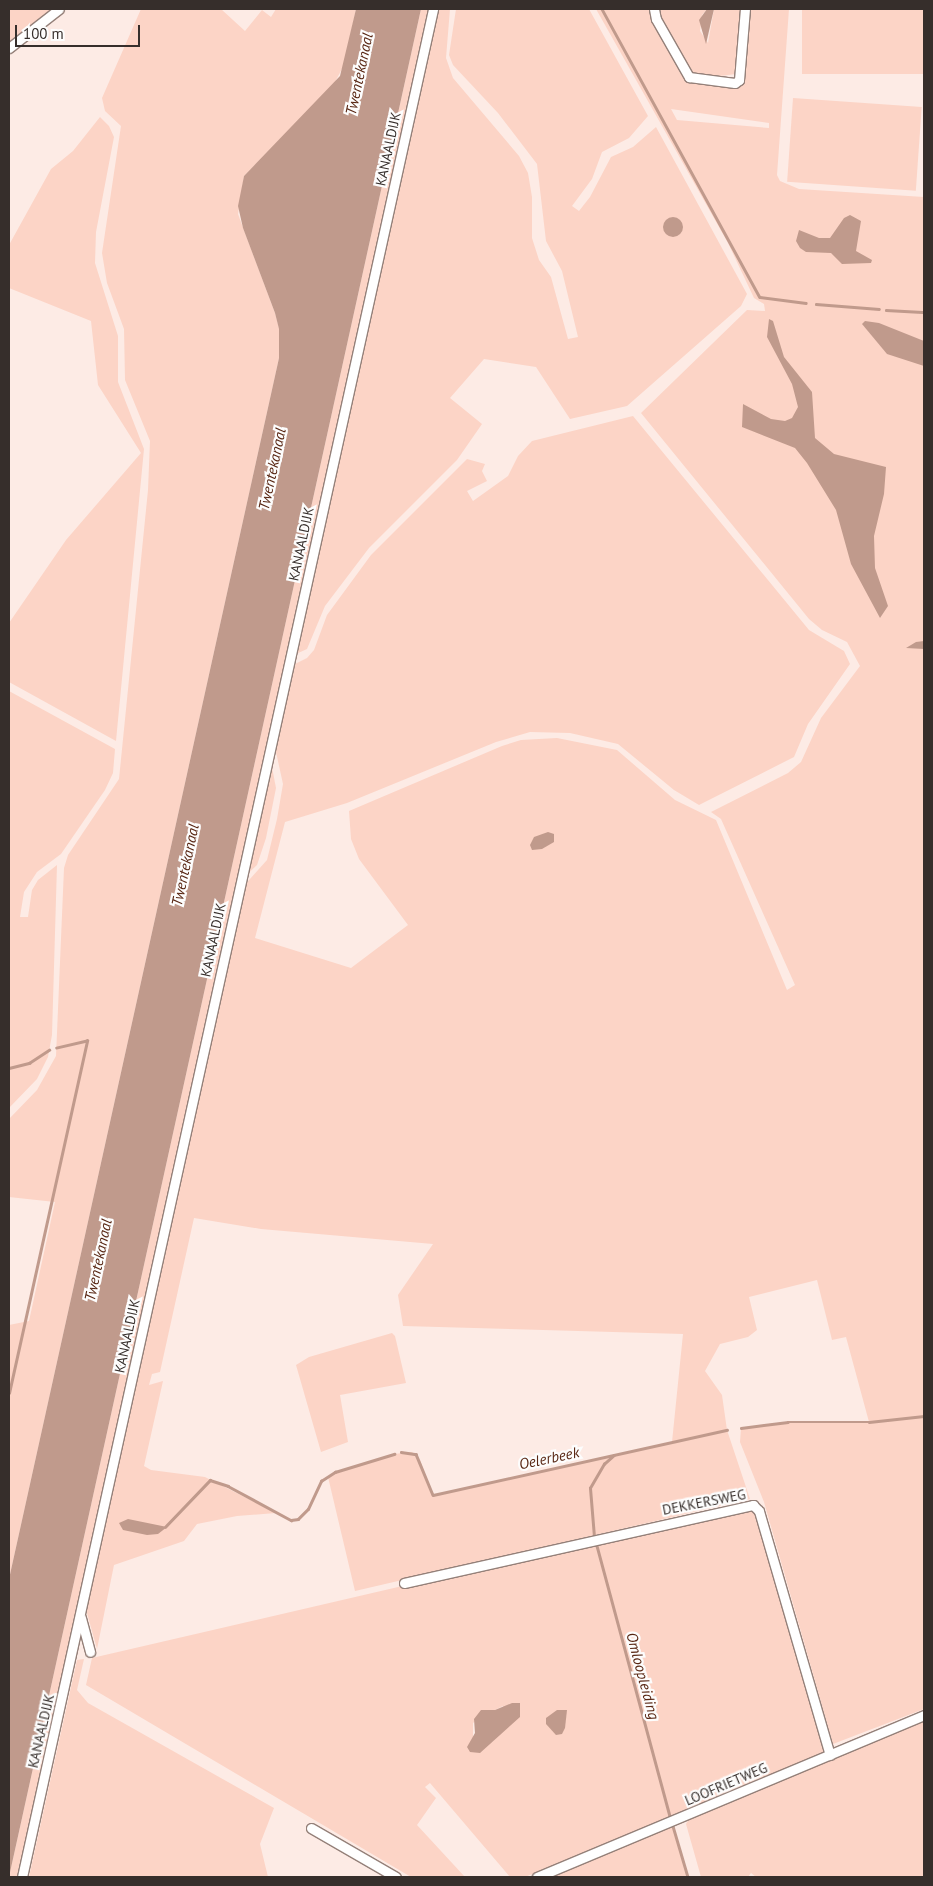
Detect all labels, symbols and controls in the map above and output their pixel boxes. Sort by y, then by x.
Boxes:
scale bar [18,15,142,47]
text: 100 m [23,24,64,43]
water label: Twentekanaal [342,31,376,117]
street label: KANAALDIJK [372,110,404,188]
water label: Twentekanaal [255,426,289,512]
street label: KANAALDIJK [285,505,317,583]
water label: Twentekanaal [168,822,202,908]
street label: KANAALDIJK [197,901,229,979]
water label: Twentekanaal [81,1217,115,1303]
street label: KANAALDIJK [111,1297,143,1375]
water label: Oelerbeek [517,1443,581,1473]
street label: DEKKERSWEG [661,1486,747,1518]
water label: Omloopleiding [623,1630,663,1722]
street label: KANAALDIJK [24,1692,58,1770]
street label: LOOFRIETWEG [682,1759,770,1809]

